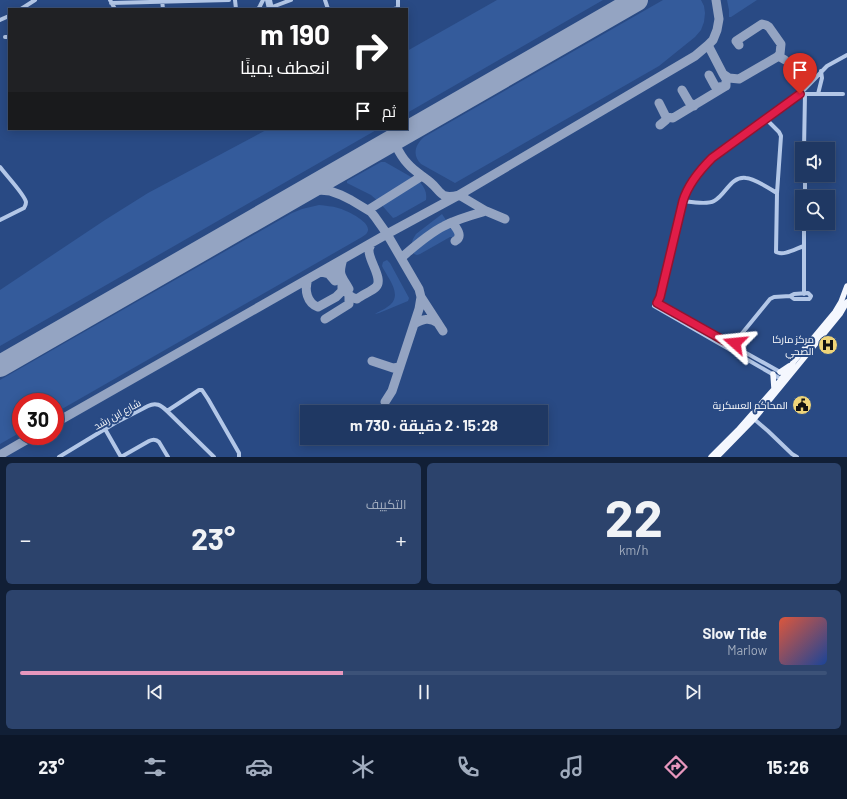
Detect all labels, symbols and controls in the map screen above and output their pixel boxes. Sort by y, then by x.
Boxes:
text: 190 m [260,17,330,51]
icon: right [344,24,396,76]
pin [783,53,817,94]
text: انعطف يمينًا [240,56,330,78]
icon: arrive [789,59,811,81]
icon: arrive [352,100,374,122]
text: ثم [382,102,396,120]
map controls [795,142,835,230]
button: sound [795,142,835,182]
button: search [795,190,835,230]
position arrow [714,322,756,364]
place label: مركز ماركا الصحي [772,333,814,359]
hospital icon: مركز ماركا الصحي [817,334,839,356]
speed limit sign: 30 [12,393,64,445]
public building icon: المحاكم العسكرية [791,394,813,416]
street label: شارع ابن رشد [91,396,143,433]
place label: المحاكم العسكرية [713,399,788,413]
text: 15:28 · 2 دقيقة · 730 m [350,416,498,434]
text: 22 [605,485,663,547]
text: التكييف [366,496,407,512]
text: 23° [191,520,235,556]
text: − [20,526,31,552]
text: + [395,526,407,552]
text: km/h [619,542,648,558]
text: Slow Tide [703,624,767,642]
text: Marlow [727,642,767,658]
icon: previous [144,681,166,703]
icon: pause [413,681,435,703]
icon: next [682,681,704,703]
icon: filters [141,753,169,781]
icon: car [245,753,273,781]
icon: climate [349,753,377,781]
icon: phone [454,753,482,781]
icon: music [558,753,586,781]
icon: directions [662,753,690,781]
text: 23° [38,756,65,778]
text: 15:26 [766,756,809,778]

